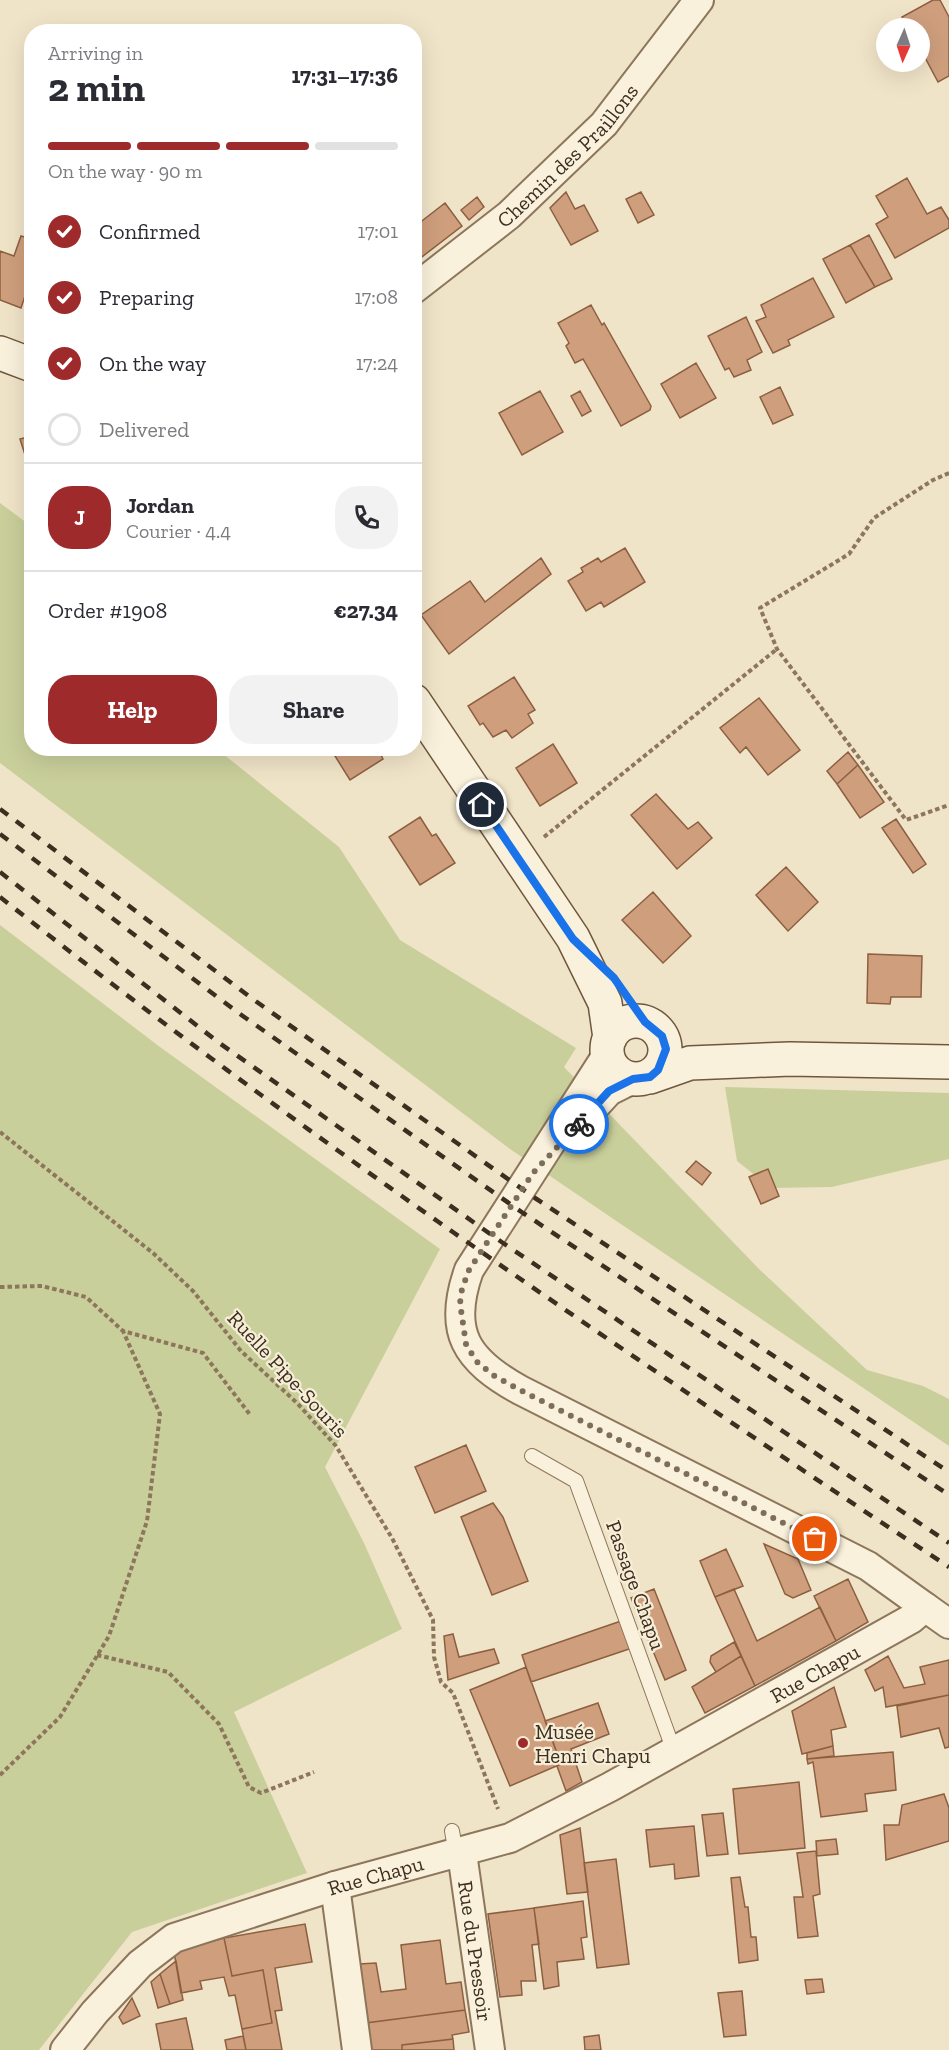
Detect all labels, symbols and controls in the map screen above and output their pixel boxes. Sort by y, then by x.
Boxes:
north arrow [876,18,930,72]
map controls [876,18,930,72]
text: Arriving in [48,41,143,65]
text: 17:31–17:36 [292,62,398,89]
text: 2 min [48,64,145,111]
street label: Chemin des Praillons [492,78,643,232]
text: On the way · 90 m [48,159,202,183]
icon: check [48,215,81,248]
text: Confirmed [99,218,200,245]
text: 17:01 [358,219,398,243]
icon: check [48,281,81,314]
text: Preparing [99,284,194,311]
text: 17:08 [354,285,398,309]
icon: check [48,347,81,380]
text: On the way [99,350,206,377]
text: 17:24 [356,351,398,375]
text: Delivered [99,416,189,443]
button: phone [335,486,398,549]
text: Jordan [126,492,194,519]
text: J [74,504,85,531]
text: Courier · 4.4 [126,519,231,543]
text: Order #1908 [48,597,167,624]
text: €27.34 [334,597,398,624]
button: Help [48,675,217,744]
button: Share [229,675,398,744]
pin [456,779,507,830]
icon: home [465,788,498,821]
courier [549,1094,609,1154]
icon: bike [563,1108,596,1141]
street label: Ruelle Pipe-Souris [223,1305,353,1443]
pin [789,1513,840,1564]
street label: Passage Chapu [601,1517,671,1653]
icon: bag [798,1522,831,1555]
street label: Rue Chapu [765,1638,864,1708]
place label: Musée Henri Chapu [535,1719,651,1768]
marker: Musée Henri Chapu [516,1736,530,1750]
street label: Rue Chapu [324,1850,426,1900]
street label: Rue du Pressoir [454,1879,498,2023]

